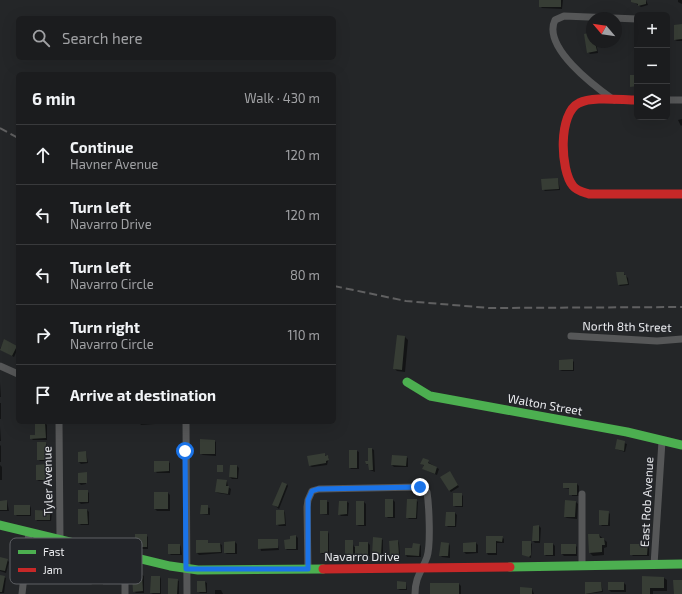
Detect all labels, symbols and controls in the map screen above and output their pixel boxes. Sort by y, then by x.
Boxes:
north arrow [586,12,622,48]
map controls [634,12,670,120]
button: + [634,12,670,48]
search box [16,16,336,60]
icon: search [30,27,52,49]
text: Search here [62,29,143,47]
button: − [634,48,670,84]
button: layers [634,84,670,120]
text: 6 min [32,88,76,108]
text: Walk · 430 m [244,90,320,106]
text: Continue [70,138,133,156]
icon: ahead [32,144,54,166]
text: 120 m [285,147,320,163]
text: Havner Avenue [70,156,158,172]
text: Turn left [70,198,131,216]
icon: left [32,204,54,226]
text: 120 m [285,207,320,223]
text: Navarro Drive [70,216,152,232]
text: Turn left [70,258,131,276]
icon: left [32,264,54,286]
text: 80 m [290,267,320,283]
text: Navarro Circle [70,276,154,292]
text: Turn right [70,318,140,336]
street label: North 8th Street [582,318,672,334]
icon: right [32,324,54,346]
text: 110 m [288,327,320,343]
text: Navarro Circle [70,336,154,352]
icon: arrive [32,384,54,406]
text: Arrive at destination [70,386,216,404]
street label: Walton Street [507,391,584,418]
route start [176,442,194,460]
street label: Tyler Avenue [39,446,55,516]
street label: East Rob Avenue [637,457,655,547]
route end [411,478,429,496]
legend [10,538,142,584]
text: Fast [43,545,65,558]
street label: Navarro Drive [324,549,400,563]
text: Jam [43,563,62,576]

